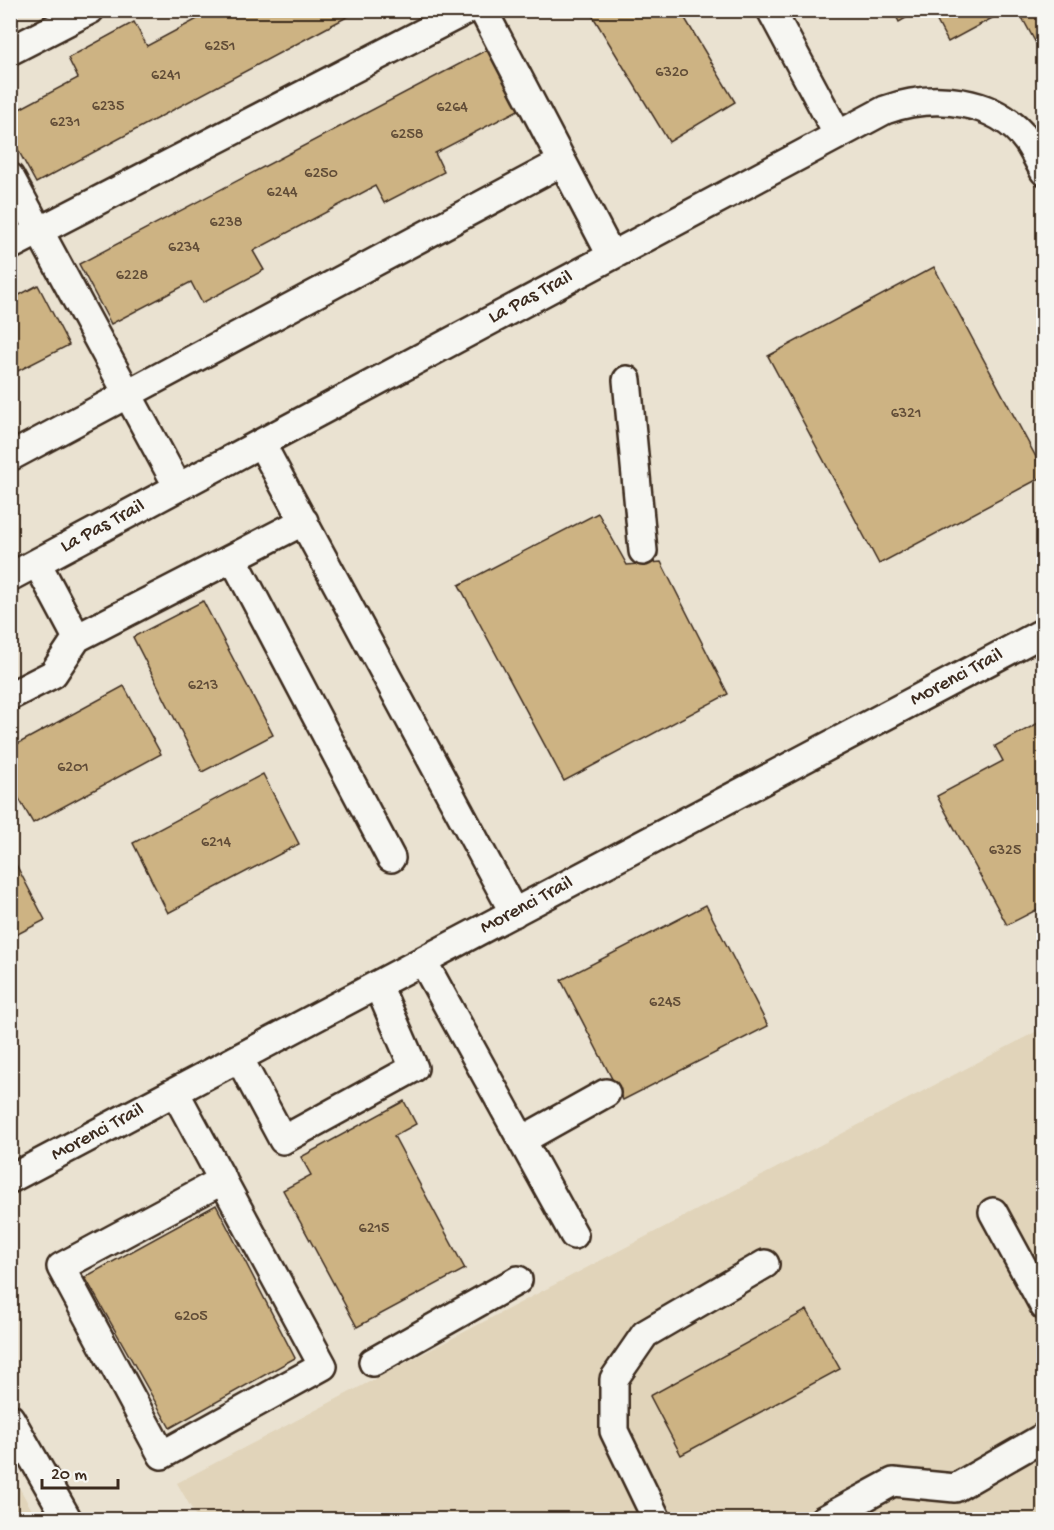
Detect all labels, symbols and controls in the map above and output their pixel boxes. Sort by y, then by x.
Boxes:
house number: 6251 [205,38,235,57]
house number: 6320 [655,64,689,83]
house number: 6241 [151,67,181,86]
house number: 6235 [92,98,124,117]
house number: 6264 [436,99,468,118]
house number: 6231 [50,114,80,133]
house number: 6258 [390,126,424,145]
house number: 6250 [304,165,338,184]
house number: 6244 [266,184,298,203]
house number: 6238 [209,214,243,233]
house number: 6234 [168,239,200,258]
street label: La Pas Trail [485,266,577,330]
house number: 6228 [116,267,149,286]
house number: 6321 [891,405,921,424]
street label: La Pas Trail [57,495,149,559]
street label: Morenci Trail [907,644,1007,712]
house number: 6213 [188,677,218,696]
house number: 6201 [57,759,89,778]
house number: 6214 [201,834,231,853]
house number: 6325 [989,842,1021,861]
street label: Morenci Trail [477,872,577,940]
house number: 6245 [649,994,681,1013]
street label: Morenci Trail [48,1099,148,1167]
house number: 6215 [359,1220,389,1239]
house number: 6205 [174,1308,208,1327]
scale bar [42,1452,118,1490]
text: 20 m [51,1465,87,1486]

